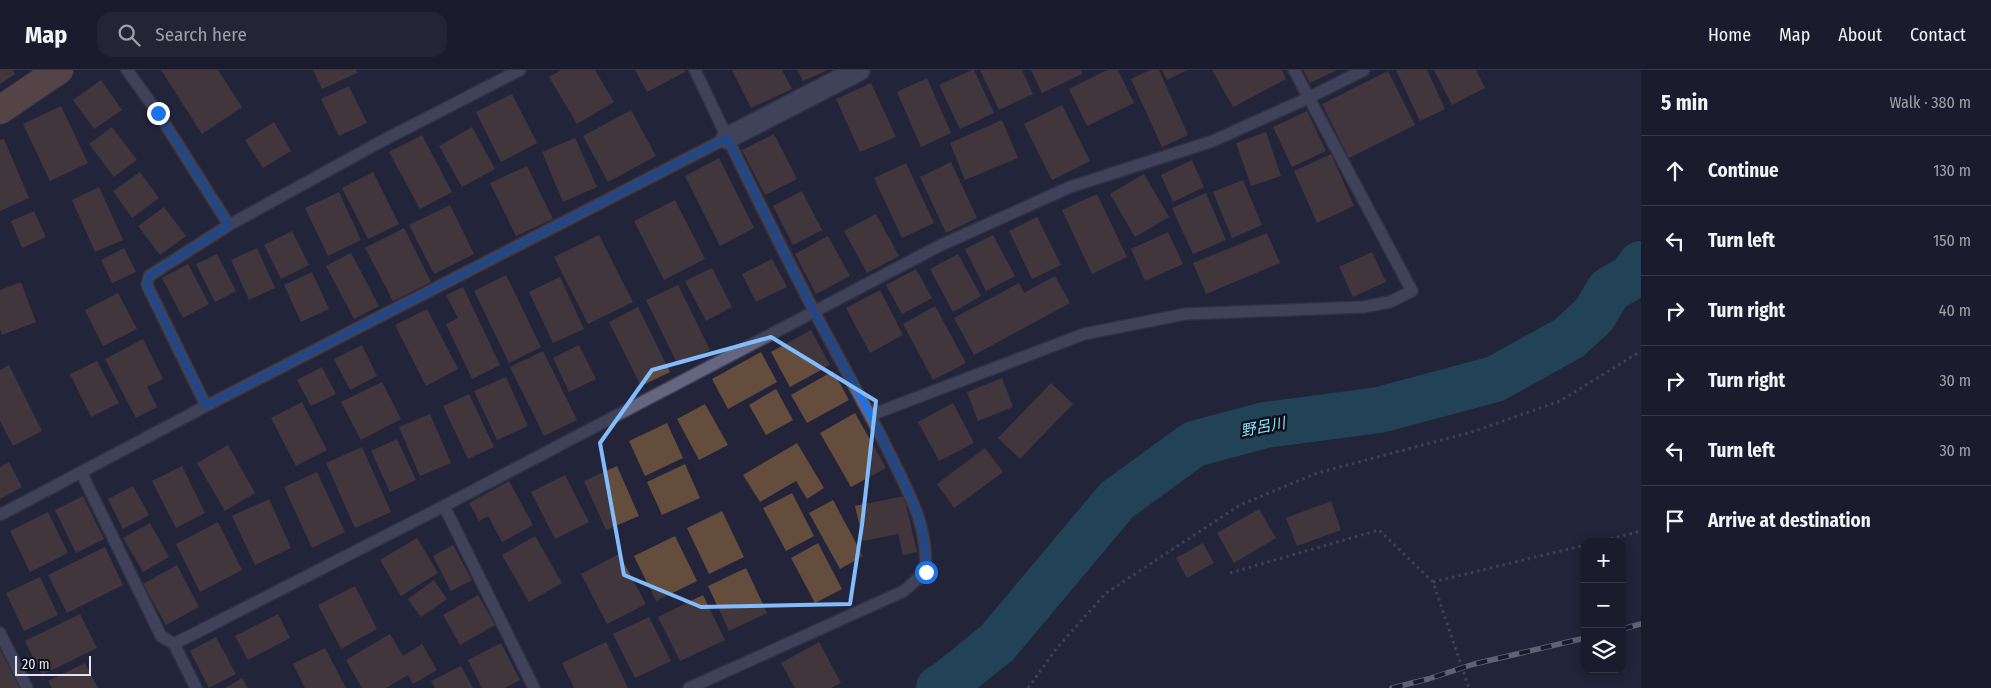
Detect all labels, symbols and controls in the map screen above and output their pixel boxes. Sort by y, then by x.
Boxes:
search box [97,12,447,57]
text: Map [25,21,67,49]
icon: search [115,21,143,49]
text: Search here [155,23,247,46]
text: Home [1708,24,1751,46]
text: Map [1779,24,1810,46]
text: About [1838,24,1882,46]
text: Contact [1910,24,1966,46]
text: 5 min [1661,90,1708,116]
text: Walk · 380 m [1890,93,1971,112]
route end [147,102,170,125]
icon: ahead [1661,157,1689,185]
text: Continue [1708,159,1779,182]
text: 130 m [1933,161,1971,180]
icon: left [1661,227,1689,255]
text: Turn left [1708,229,1775,252]
text: 150 m [1933,231,1971,250]
icon: right [1661,297,1689,325]
text: Turn right [1708,299,1785,322]
text: 40 m [1939,301,1971,320]
icon: right [1661,367,1689,395]
text: Turn right [1708,369,1785,392]
text: 30 m [1939,371,1971,390]
water label: 野呂川 [1239,413,1289,440]
icon: left [1661,437,1689,465]
text: Turn left [1708,439,1775,462]
text: 30 m [1939,441,1971,460]
icon: arrive [1661,507,1689,535]
text: Arrive at destination [1708,509,1871,532]
map controls [1581,538,1626,673]
button: + [1581,538,1626,583]
route start [915,561,938,584]
button: − [1581,583,1626,628]
button: layers [1581,628,1626,673]
scale bar [15,653,91,676]
text: 20 m [22,656,50,673]

